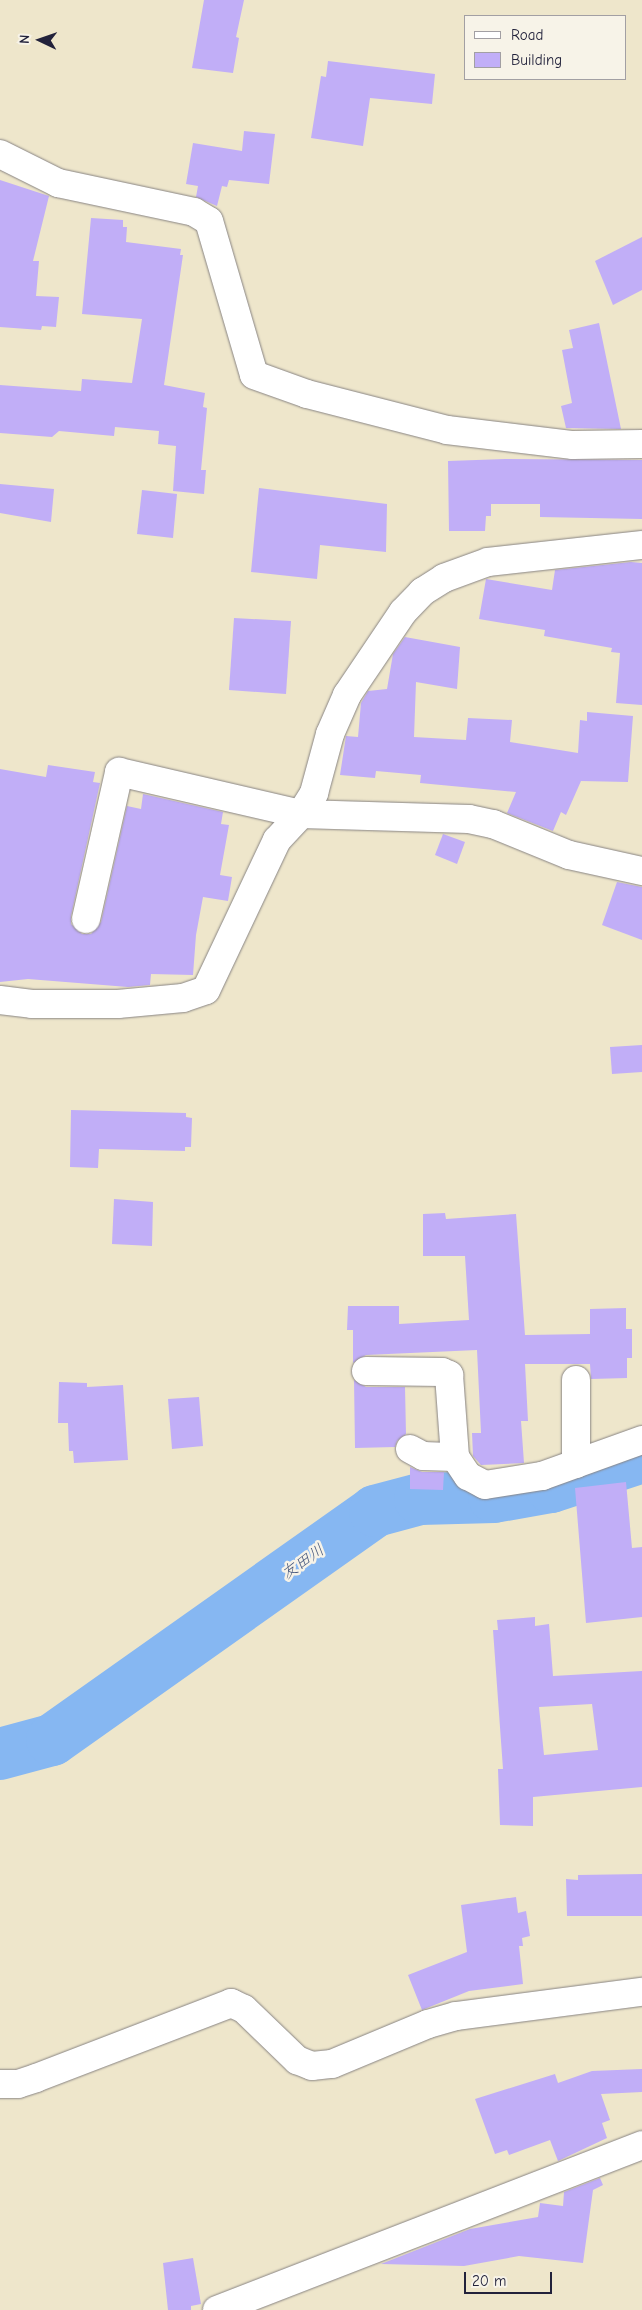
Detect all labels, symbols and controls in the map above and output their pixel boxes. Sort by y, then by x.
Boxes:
north arrow [15,15,65,65]
legend [464,15,627,80]
text: Road [511,26,543,44]
text: N [16,34,33,44]
text: Building [511,51,562,69]
water label: 友田川 [278,1540,328,1584]
scale bar [467,2262,554,2294]
text: 20 m [472,2272,506,2290]

